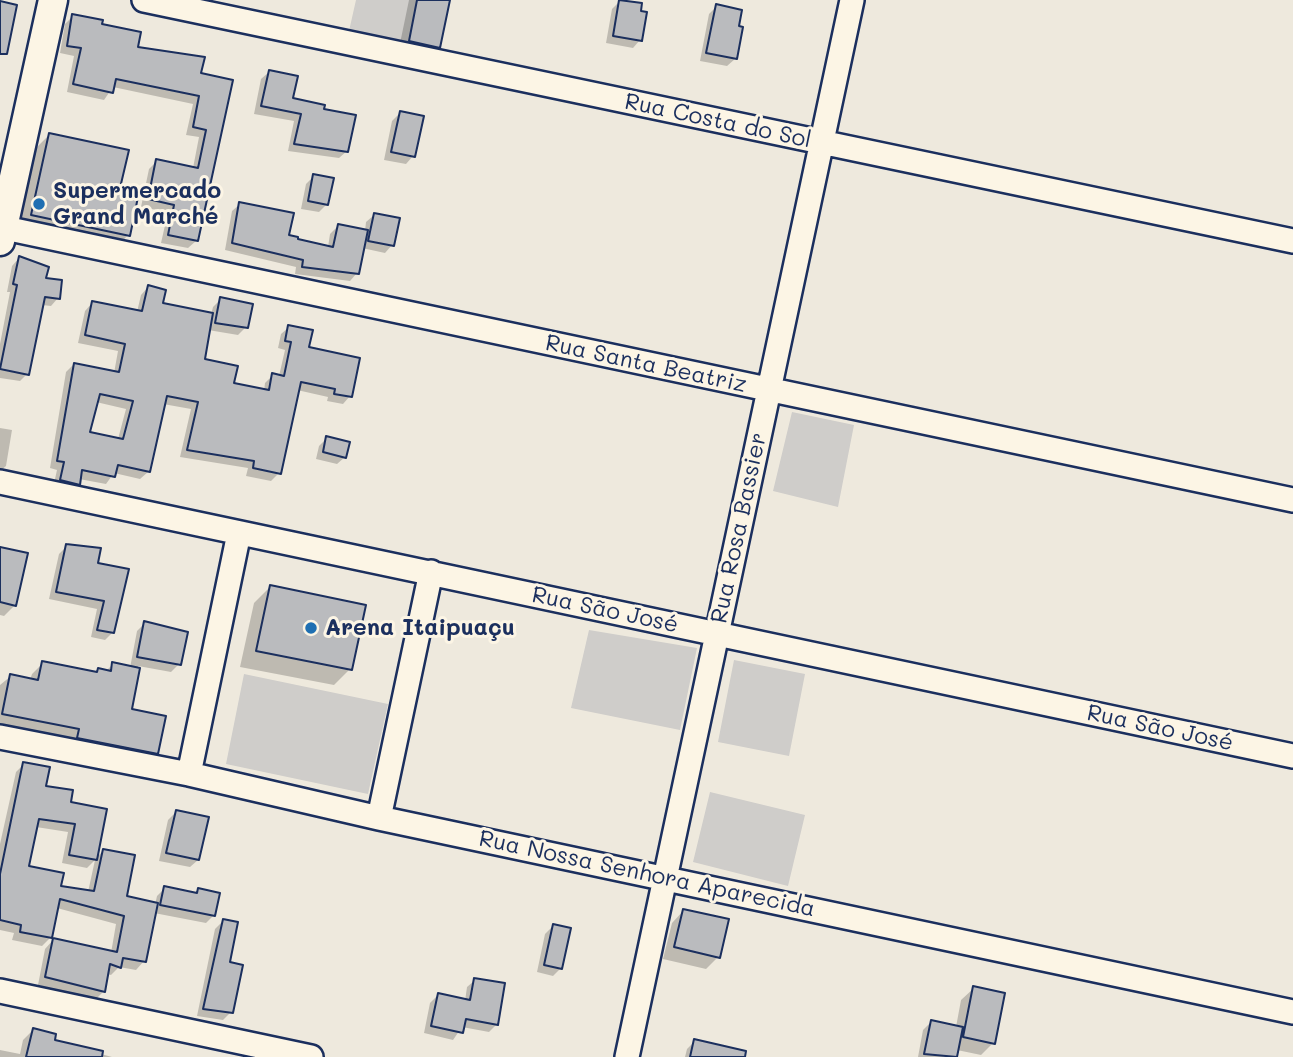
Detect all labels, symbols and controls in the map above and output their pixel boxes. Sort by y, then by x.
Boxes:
street label: Rua Costa do Sol [622,88,814,154]
place label: Supermercado Grand Marché [53,177,221,231]
marker: Supermercado Grand Marché [31,196,47,212]
street label: Rua Santa Beatriz [543,329,749,399]
street label: Rua Rosa Bassier [705,430,773,626]
street label: Rua São José [529,581,681,639]
place label: Arena Itaipuaçu [325,614,515,642]
marker: Arena Itaipuaçu [303,620,319,636]
street label: Rua São José [1084,699,1236,757]
street label: Rua Nossa Senhora Aparecida [476,825,818,923]

